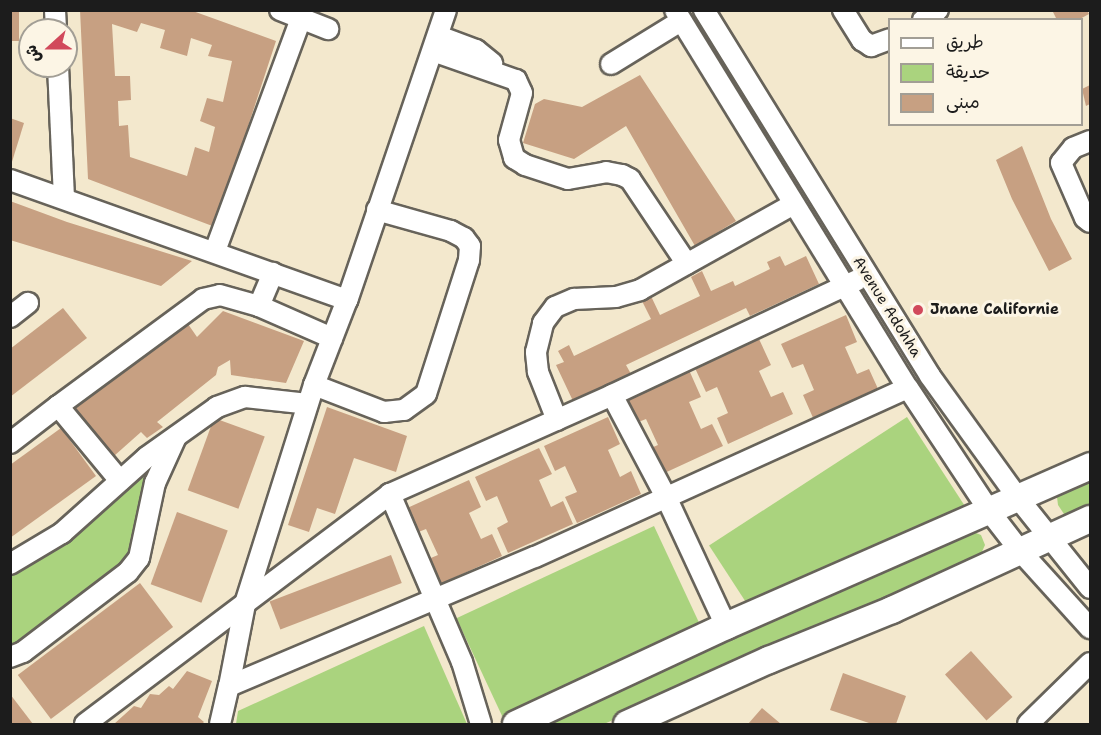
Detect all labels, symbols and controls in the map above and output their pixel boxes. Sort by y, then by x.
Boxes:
north arrow [18,18,78,78]
legend [888,18,1083,126]
text: طريق [946,30,984,54]
text: ش [20,42,46,66]
text: حديقة [946,60,990,84]
text: مبنى [946,90,980,114]
street label: Avenue Adohha [849,253,925,361]
place label: Jnane Californie [930,301,1059,319]
marker: Jnane Californie [911,303,925,317]

